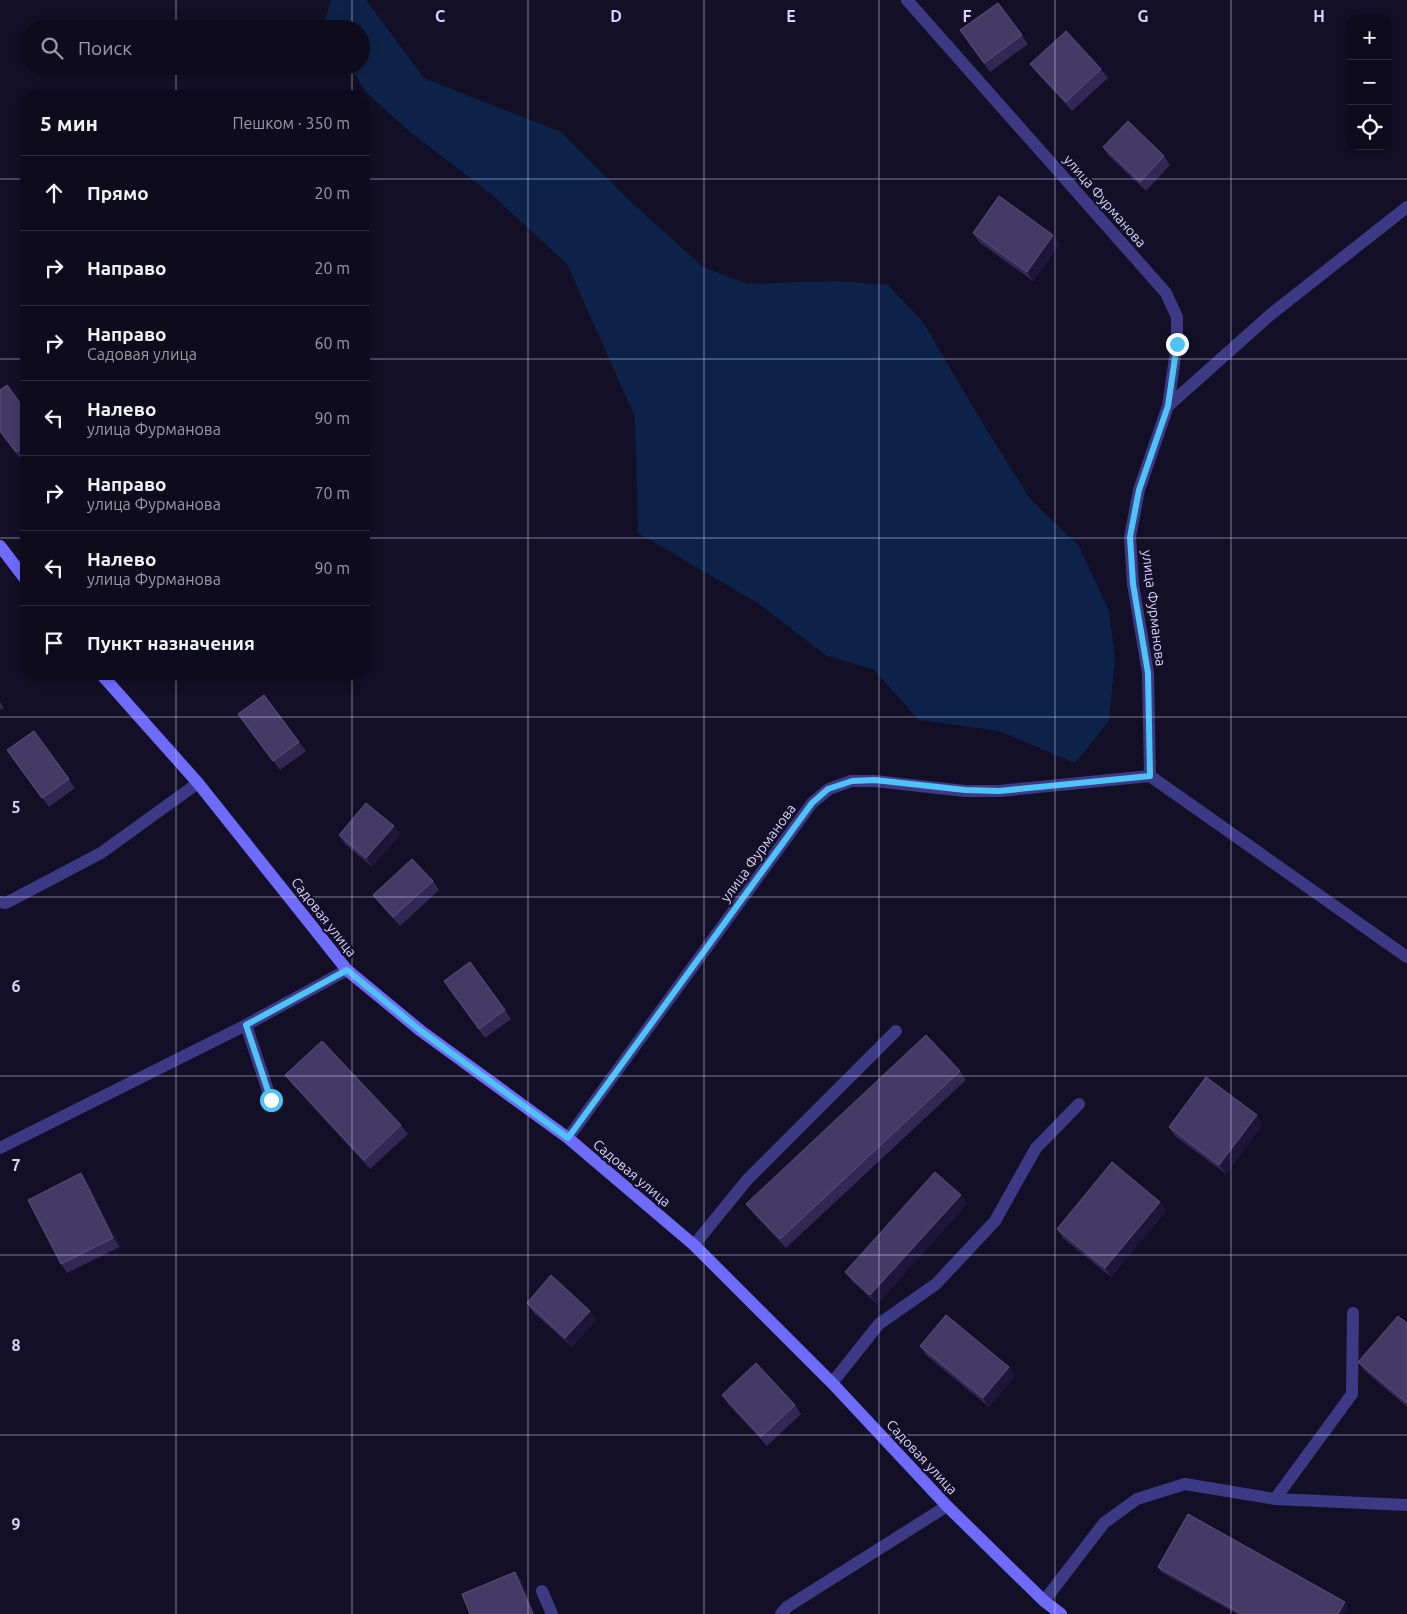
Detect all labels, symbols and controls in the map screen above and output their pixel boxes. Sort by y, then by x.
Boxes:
text: C [435,7,445,25]
text: D [610,7,622,25]
text: E [786,7,796,25]
text: F [963,7,972,25]
text: G [1137,7,1149,25]
text: H [1313,7,1325,25]
map controls [1347,15,1392,150]
button: + [1347,15,1392,60]
search box [20,20,370,75]
icon: search [38,34,66,62]
text: Поиск [78,37,132,59]
button: − [1347,60,1392,105]
button: locate [1347,105,1392,150]
text: 5 мин [40,111,98,135]
text: Пешком · 350 m [232,114,350,132]
street label: улица Фурманова [1061,152,1149,250]
icon: ahead [40,179,68,207]
text: Прямо [87,182,149,204]
text: 20 m [314,184,350,202]
icon: right [40,254,68,282]
text: Направо [87,257,167,279]
text: 20 m [314,259,350,277]
text: Направо [87,323,167,345]
icon: right [40,329,68,357]
route end [1166,333,1189,356]
text: 60 m [314,334,350,352]
text: Садовая улица [87,345,197,363]
text: Налево [87,398,156,420]
icon: left [40,404,68,432]
text: 90 m [314,409,350,427]
text: улица Фурманова [87,420,221,438]
text: Направо [87,473,167,495]
icon: right [40,479,68,507]
text: 70 m [314,484,350,502]
text: улица Фурманова [87,495,221,513]
text: Налево [87,548,156,570]
street label: улица Фурманова [1139,549,1169,667]
icon: left [40,554,68,582]
text: 90 m [314,559,350,577]
text: улица Фурманова [87,570,221,588]
icon: arrive [40,629,68,657]
text: Пункт назначения [87,632,255,654]
text: 5 [11,798,21,816]
street label: улица Фурманова [717,801,799,905]
street label: Садовая улица [288,874,360,960]
text: 6 [11,977,21,995]
route start [260,1089,283,1112]
street label: Садовая улица [590,1136,674,1210]
text: 7 [11,1156,21,1174]
text: 8 [11,1336,21,1354]
street label: Садовая улица [883,1416,961,1498]
text: 9 [11,1515,21,1533]

